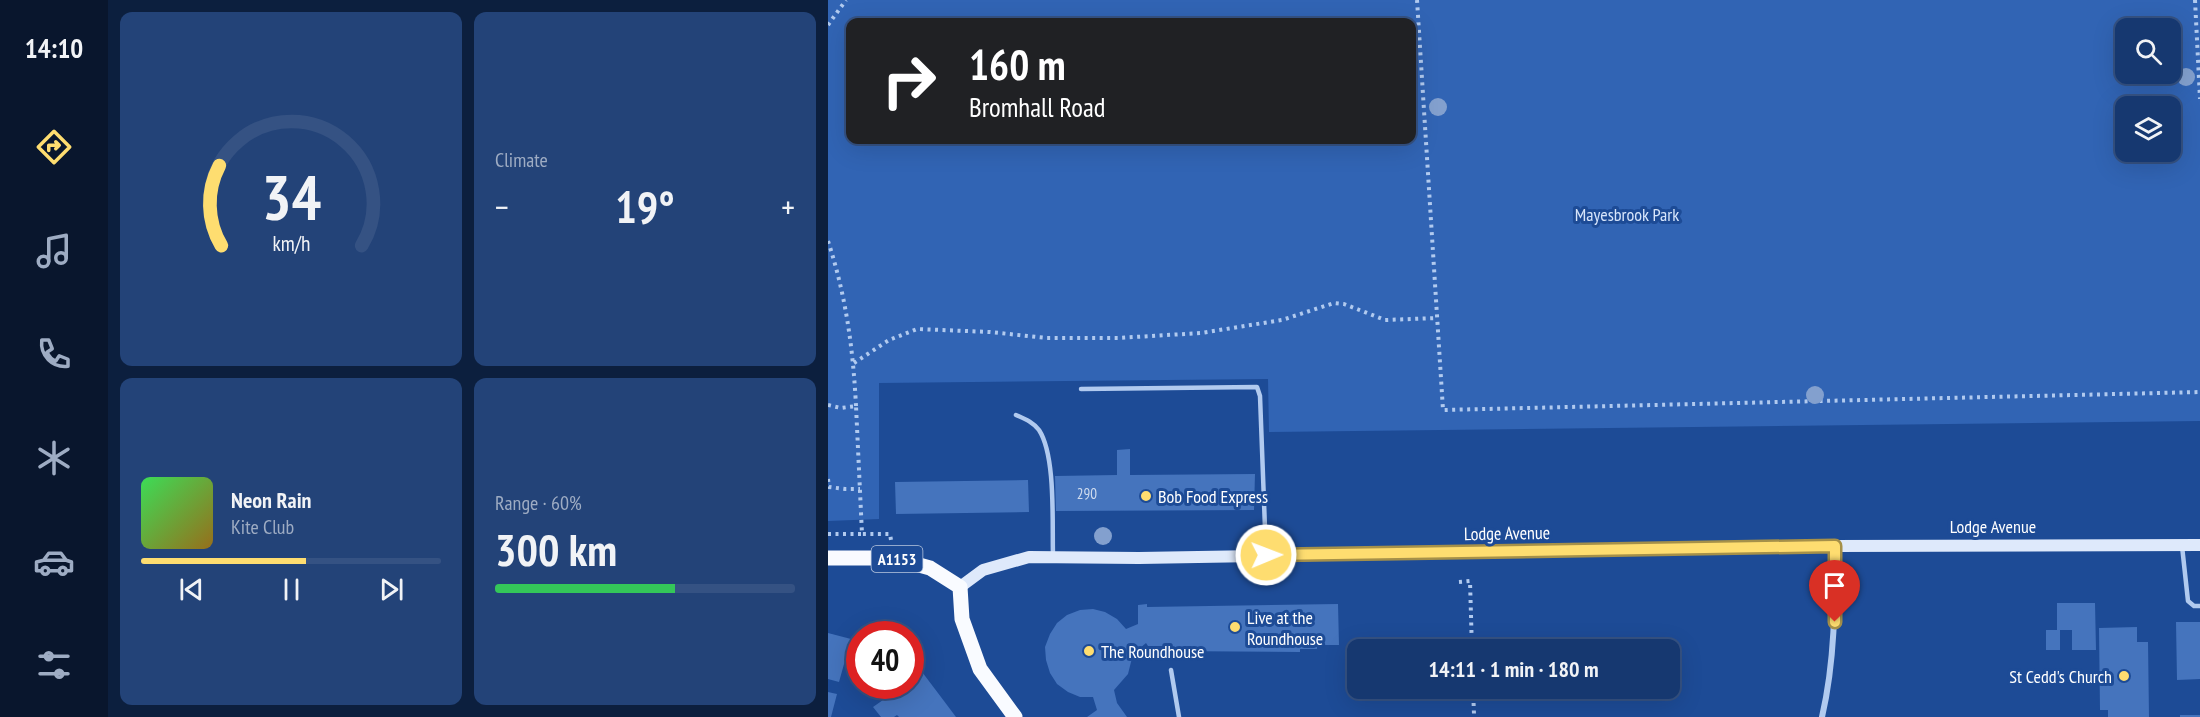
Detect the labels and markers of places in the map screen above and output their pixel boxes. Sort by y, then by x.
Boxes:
place label: Bob Food Express [1158,485,1268,508]
marker: Bob Food Express [1139,489,1153,503]
pin [1809,560,1860,622]
place label: Live at the Roundhouse [1247,606,1323,650]
marker: Live at the Roundhouse [1228,620,1242,634]
place label: The Roundhouse [1101,640,1204,663]
marker: The Roundhouse [1082,644,1096,658]
place label: St Cedd's Church [2009,665,2112,688]
marker: St Cedd's Church [2117,669,2131,683]

